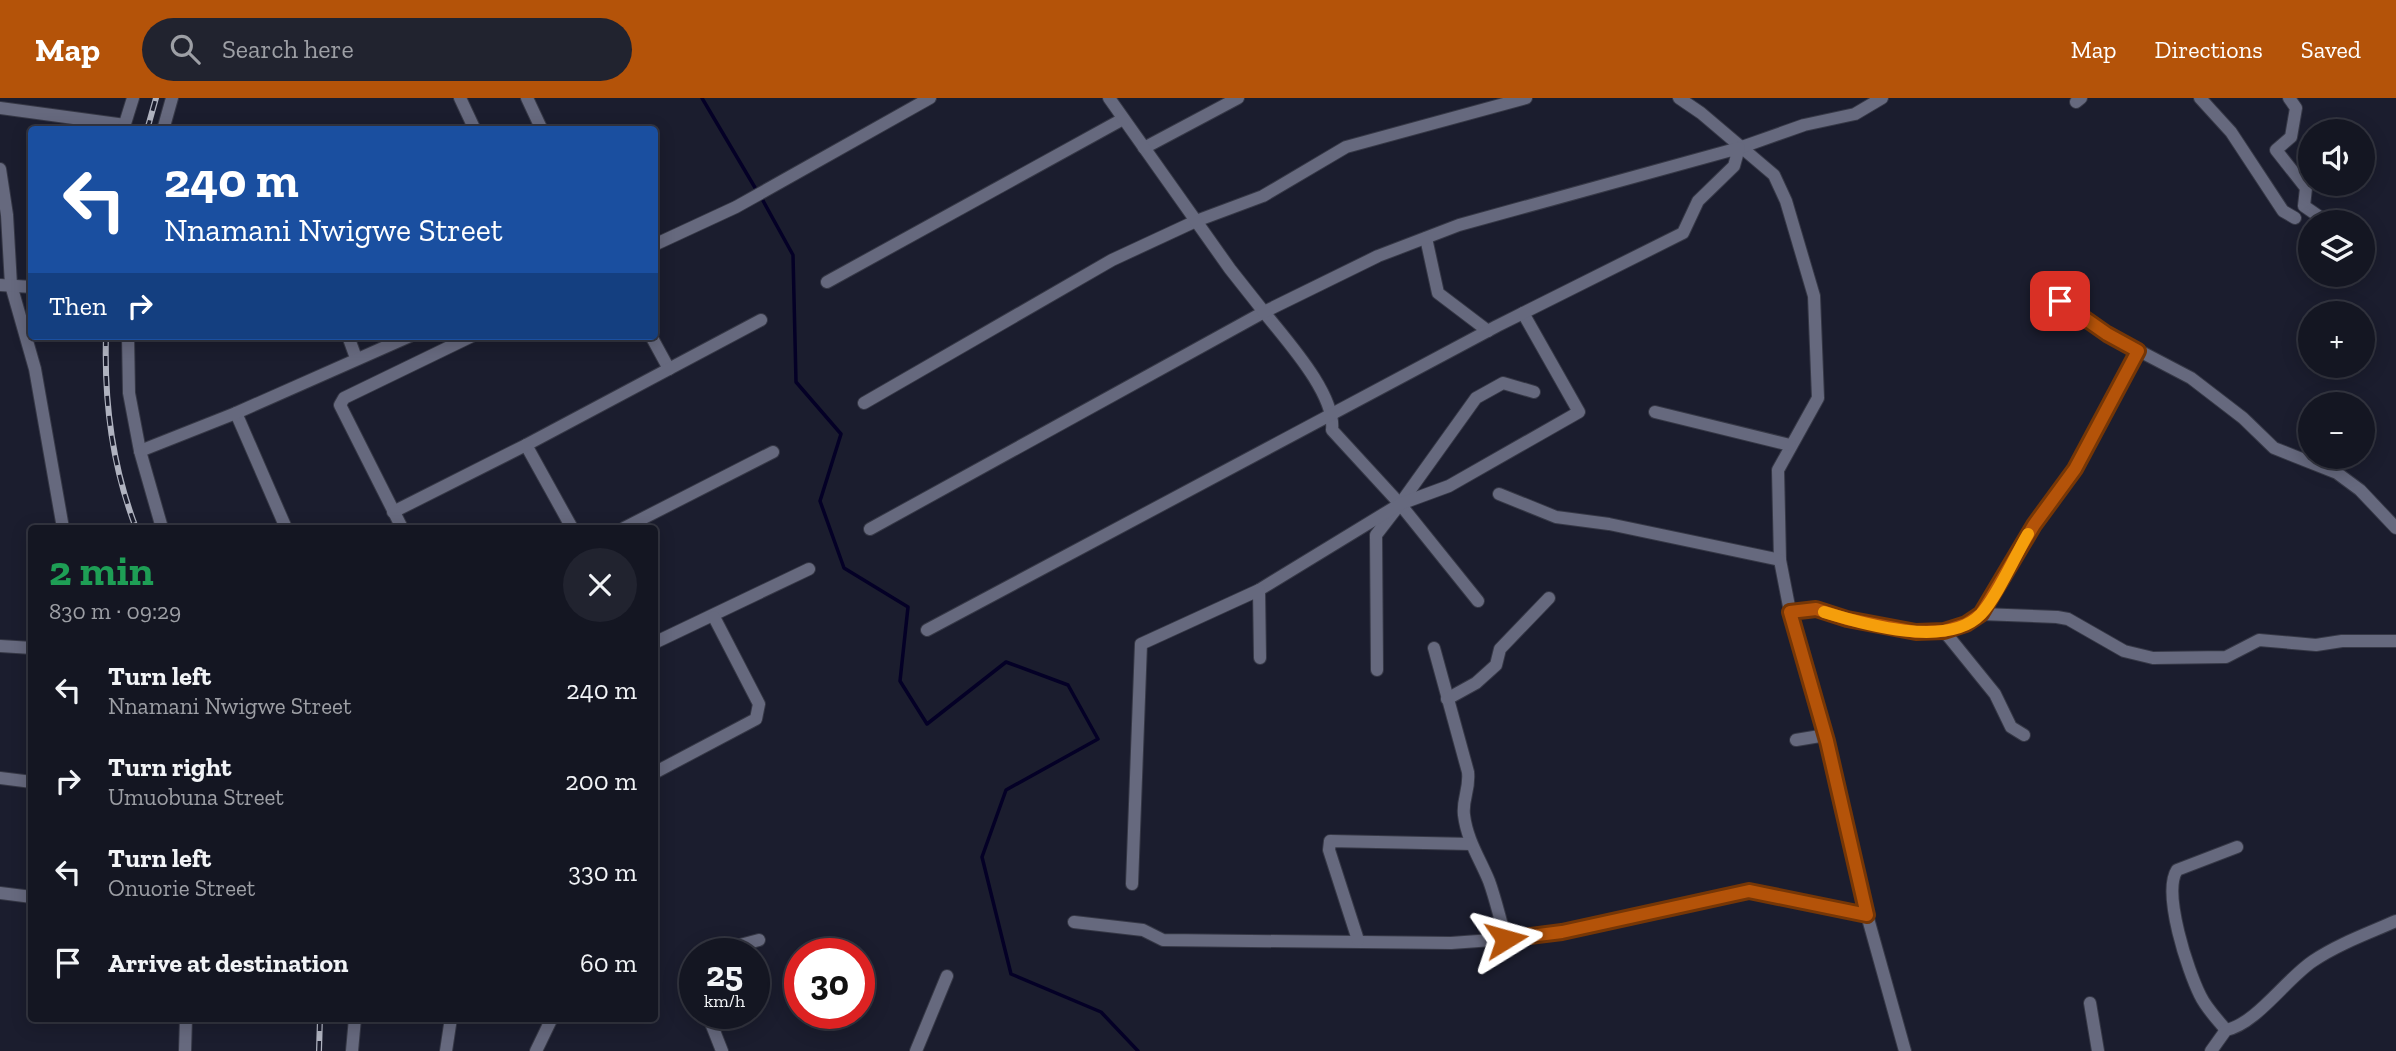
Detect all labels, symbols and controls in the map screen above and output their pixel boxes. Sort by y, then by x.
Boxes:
search box [142,18,632,81]
text: Map [35,30,100,69]
icon: search [166,30,204,68]
text: Search here [222,33,354,65]
text: Map [2071,35,2117,64]
text: Directions [2155,35,2263,64]
text: Saved [2301,35,2361,64]
map controls [2298,119,2375,469]
button: sound [2298,119,2375,196]
text: 240 m [164,151,299,210]
icon: left [49,154,140,245]
button: layers [2298,210,2375,287]
text: Nnamani Nwigwe Street [164,211,503,249]
pin [2030,271,2090,331]
icon: arrive [2041,282,2079,320]
icon: right [121,287,159,325]
text: Then [49,290,107,322]
button: + [2298,301,2375,378]
button: − [2298,392,2375,469]
text: 2 min [49,545,154,596]
button: close [563,548,637,622]
text: 830 m · 09:29 [49,597,181,625]
text: Turn left [108,660,211,692]
icon: left [49,671,87,709]
text: 240 m [566,674,637,706]
text: Nnamani Nwigwe Street [108,692,351,720]
text: Turn right [108,751,231,783]
icon: right [49,762,87,800]
text: 200 m [565,765,637,797]
text: Umuobuna Street [108,783,284,811]
text: Turn left [108,842,211,874]
icon: left [49,853,87,891]
text: 330 m [568,856,637,888]
text: Onuorie Street [108,874,255,902]
position arrow [1469,902,1543,976]
speed limit sign: 30 [784,938,875,1029]
icon: arrive [49,944,87,982]
text: Arrive at destination [108,947,348,979]
text: 60 m [580,947,637,979]
text: 25 [706,953,743,995]
text: km/h [704,990,745,1012]

